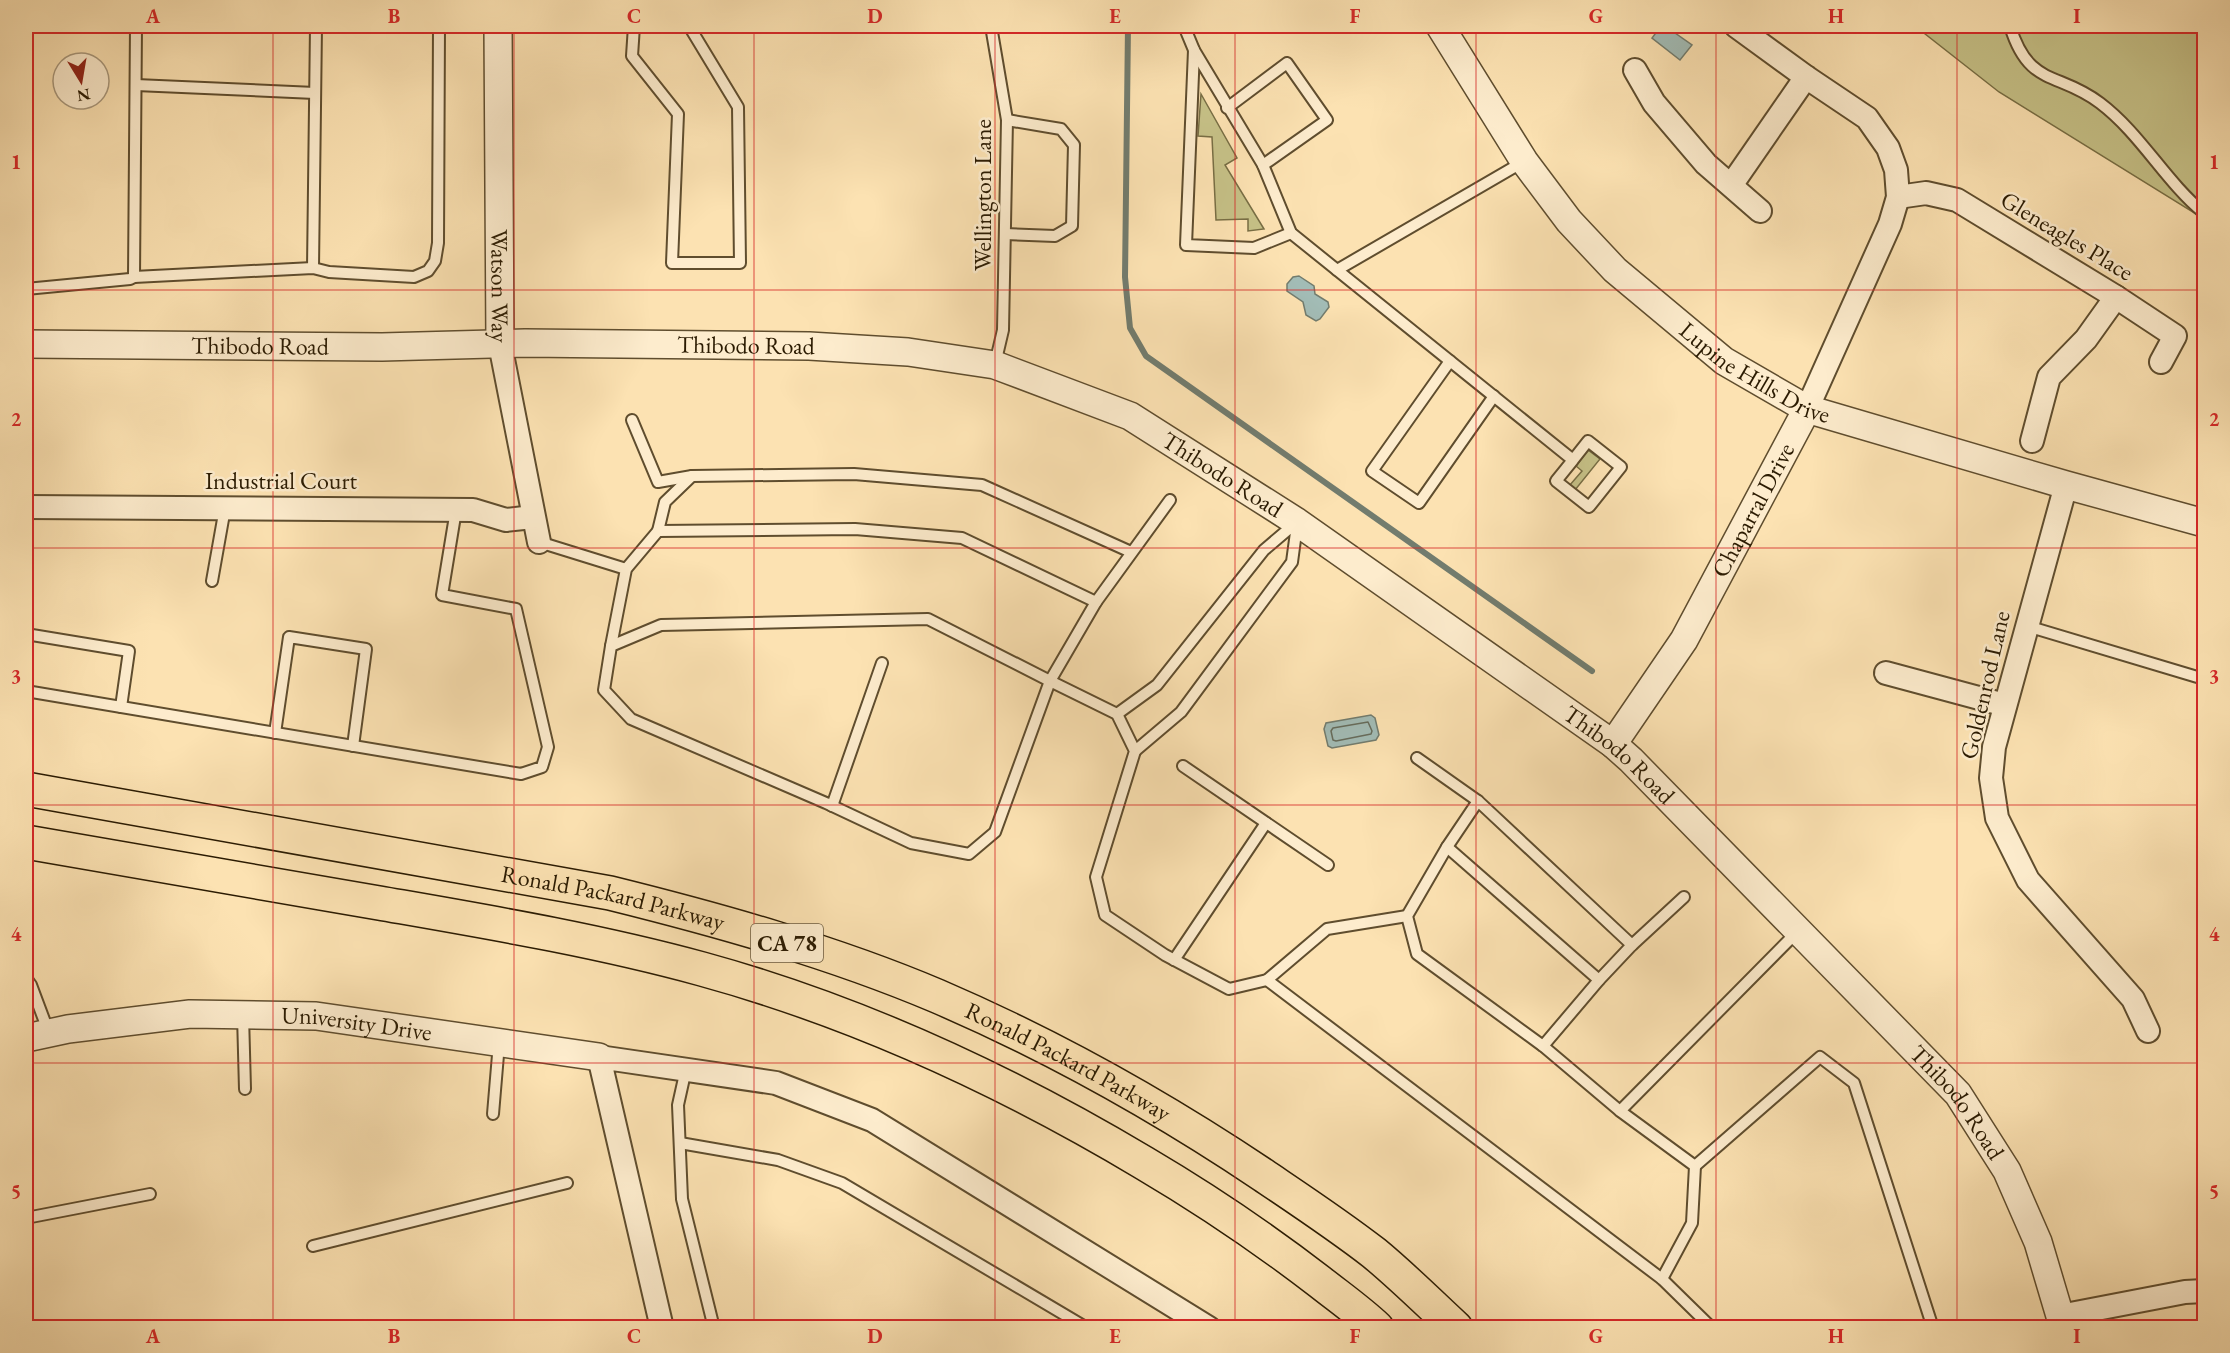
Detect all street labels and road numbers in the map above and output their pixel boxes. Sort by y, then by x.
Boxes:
street label: Wellington Lane [967,119,998,271]
street label: Gleneagles Place [1995,184,2139,287]
street label: Watson Way [484,229,516,343]
street label: Lupine Hills Drive [1673,314,1834,430]
street label: Thibodo Road [191,329,330,362]
street label: Thibodo Road [677,329,816,361]
street label: Thibodo Road [1156,424,1290,525]
street label: Chaparral Drive [1704,437,1801,583]
street label: Industrial Court [205,465,357,496]
street label: Goldenrod Lane [1952,608,2017,762]
street label: Thibodo Road [1557,698,1682,811]
street label: Ronald Packard Parkway [499,858,729,938]
road number: CA 78 [751,924,823,962]
street label: Ronald Packard Parkway [961,995,1177,1128]
street label: University Drive [281,999,434,1048]
street label: Thibodo Road [1903,1038,2012,1166]

